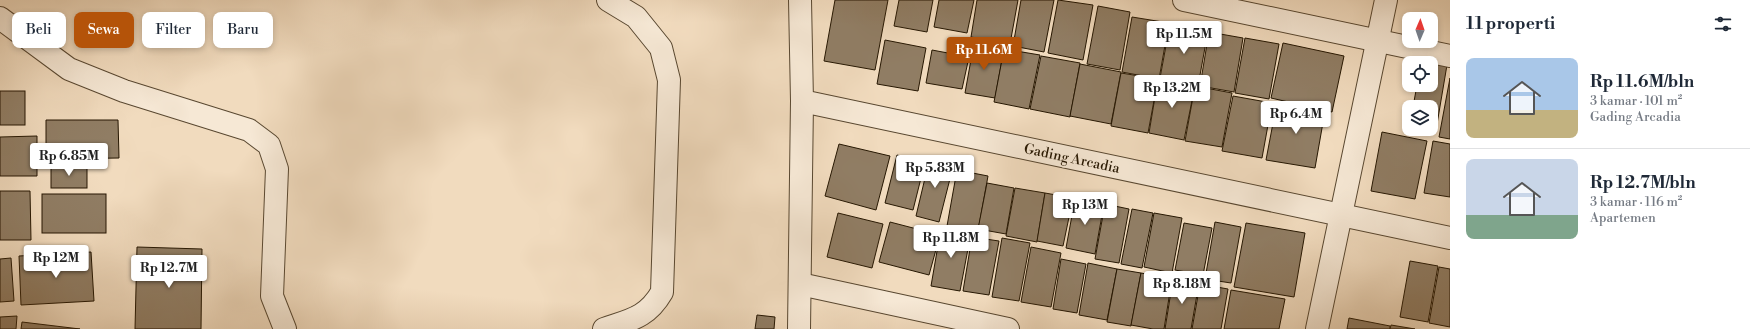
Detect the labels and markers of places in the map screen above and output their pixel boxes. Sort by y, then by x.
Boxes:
pin: Rp 11.5M [1143,21,1225,55]
pin: Rp 11.6M [943,37,1025,71]
pin: Rp 13.2M [1131,75,1213,109]
pin: Rp 6.4M [1259,101,1333,135]
pin: Rp 6.85M [28,143,110,177]
pin: Rp 5.83M [894,155,976,189]
pin: Rp 13M [1052,192,1118,226]
pin: Rp 11.8M [910,225,992,259]
pin: Rp 12M [23,245,89,279]
pin: Rp 12.7M [128,255,210,289]
pin: Rp 8.18M [1141,271,1223,305]

